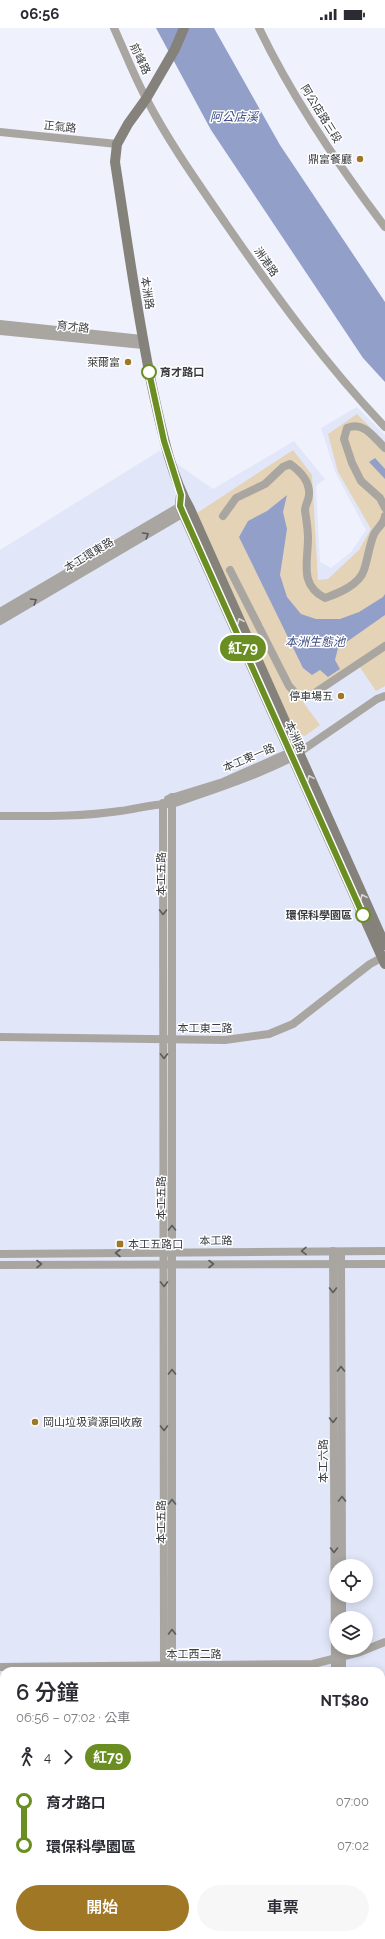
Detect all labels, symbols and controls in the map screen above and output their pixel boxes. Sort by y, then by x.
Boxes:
text: 06:56 [20,5,59,23]
street label: 前峰路 [127,41,153,77]
street label: 阿公店路三段 [298,83,344,145]
water label: 阿公店溪 [210,110,260,124]
street label: 正氣路 [43,119,77,135]
place label: 鼎富餐廳 [308,153,352,166]
marker: 鼎富餐廳 [355,154,365,164]
street label: 洲港路 [251,245,281,279]
street label: 本洲路 [138,276,156,310]
street label: 育才路 [56,319,90,335]
place label: 萊爾富 [87,356,120,369]
marker: 萊爾富 [123,357,133,367]
marker: 育才路口 [141,364,157,380]
place label: 育才路口 [160,366,204,379]
one-way arrow [142,532,149,539]
street label: 本工環東路 [62,535,116,575]
one-way arrow [30,598,37,605]
one-way arrow [237,618,245,625]
line badge: 紅79 [220,635,266,661]
water label: 本洲生態池 [285,635,347,649]
text: 紅79 [228,640,258,656]
place label: 停車場五 [289,690,333,703]
marker: 停車場五 [336,691,346,701]
street label: 本洲路 [282,719,308,755]
street label: 本工東一路 [221,741,277,775]
one-way arrow [307,775,315,782]
street label: 本工五路 [155,852,168,896]
one-way arrow [360,893,368,901]
marker: 環保科學園區 [355,907,371,923]
one-way arrow [159,909,167,915]
place label: 環保科學園區 [286,909,352,922]
street label: 本工東二路 [178,1022,233,1035]
one-way arrow [160,1053,168,1059]
street label: 本工五路 [155,1176,168,1220]
one-way arrow [168,1225,176,1231]
street label: 本工路 [199,1234,233,1248]
place label: 本工五路口 [128,1238,183,1251]
marker: 本工五路口 [115,1239,125,1249]
one-way arrow [301,1247,307,1256]
one-way arrow [115,1249,121,1257]
one-way arrow [36,1260,42,1268]
one-way arrow [208,1260,214,1268]
one-way arrow [160,1281,168,1287]
one-way arrow [329,1287,337,1293]
one-way arrow [337,1366,345,1372]
one-way arrow [168,1369,176,1375]
place label: 岡山垃圾資源回收廠 [43,1416,142,1429]
marker: 岡山垃圾資源回收廠 [30,1417,40,1427]
one-way arrow [329,1417,337,1423]
one-way arrow [160,1425,168,1431]
street label: 本工六路 [317,1439,330,1483]
one-way arrow [338,1496,346,1502]
one-way arrow [168,1499,176,1505]
street label: 本工五路 [155,1500,168,1544]
one-way arrow [330,1547,338,1553]
map controls [329,1559,373,1655]
button: locate [329,1559,373,1603]
button: layers [329,1611,373,1655]
one-way arrow [168,1629,176,1635]
street label: 本工西二路 [167,1648,222,1661]
text: 6 分鐘 [16,1679,79,1705]
text: NT$80 [320,1692,369,1710]
text: 06:56 – 07:02 · 公車 [16,1710,130,1725]
icon: walk [16,1746,38,1768]
icon: forward [57,1746,79,1768]
text: 紅79 [93,1749,123,1765]
text: 4 [44,1750,51,1765]
text: 育才路口 [46,1794,106,1812]
text: 07:00 [336,1794,369,1809]
text: 環保科學園區 [46,1838,136,1856]
text: 07:02 [337,1838,369,1853]
button: 開始 [16,1885,189,1931]
button: 車票 [197,1885,369,1931]

